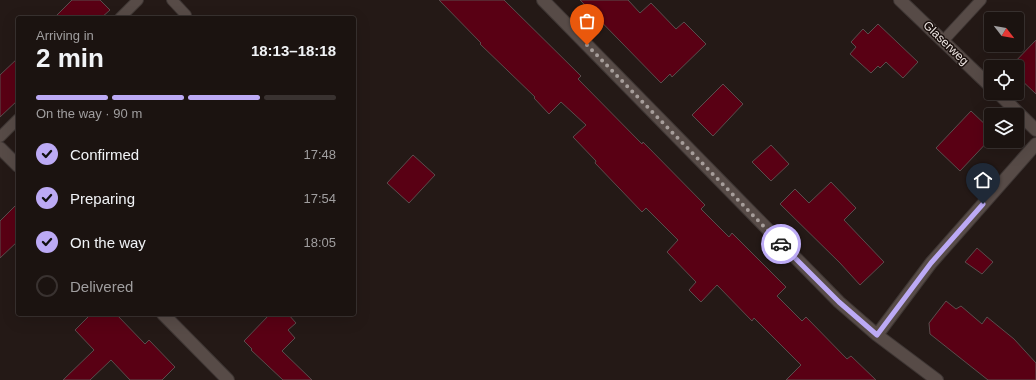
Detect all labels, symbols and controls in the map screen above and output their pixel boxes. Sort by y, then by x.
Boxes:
pin [570,4,604,45]
icon: bag [576,10,598,32]
north arrow [984,12,1024,52]
map controls [984,12,1024,148]
street label: Glaserweg [921,18,971,68]
text: Arriving in [36,28,94,43]
text: 18:13–18:18 [251,42,336,59]
text: 2 min [36,43,104,73]
button: locate [984,60,1024,100]
text: On the way · 90 m [36,106,142,121]
button: layers [984,108,1024,148]
icon: check [36,143,58,165]
text: Confirmed [70,146,139,163]
text: 17:48 [303,147,336,162]
pin [966,163,1000,204]
icon: home [972,169,994,191]
icon: check [36,187,58,209]
text: Preparing [70,190,135,207]
text: 17:54 [303,191,336,206]
courier [761,224,801,264]
icon: check [36,231,58,253]
icon: car [770,233,792,255]
text: On the way [70,234,146,251]
text: 18:05 [303,235,336,250]
text: Delivered [70,278,133,295]

